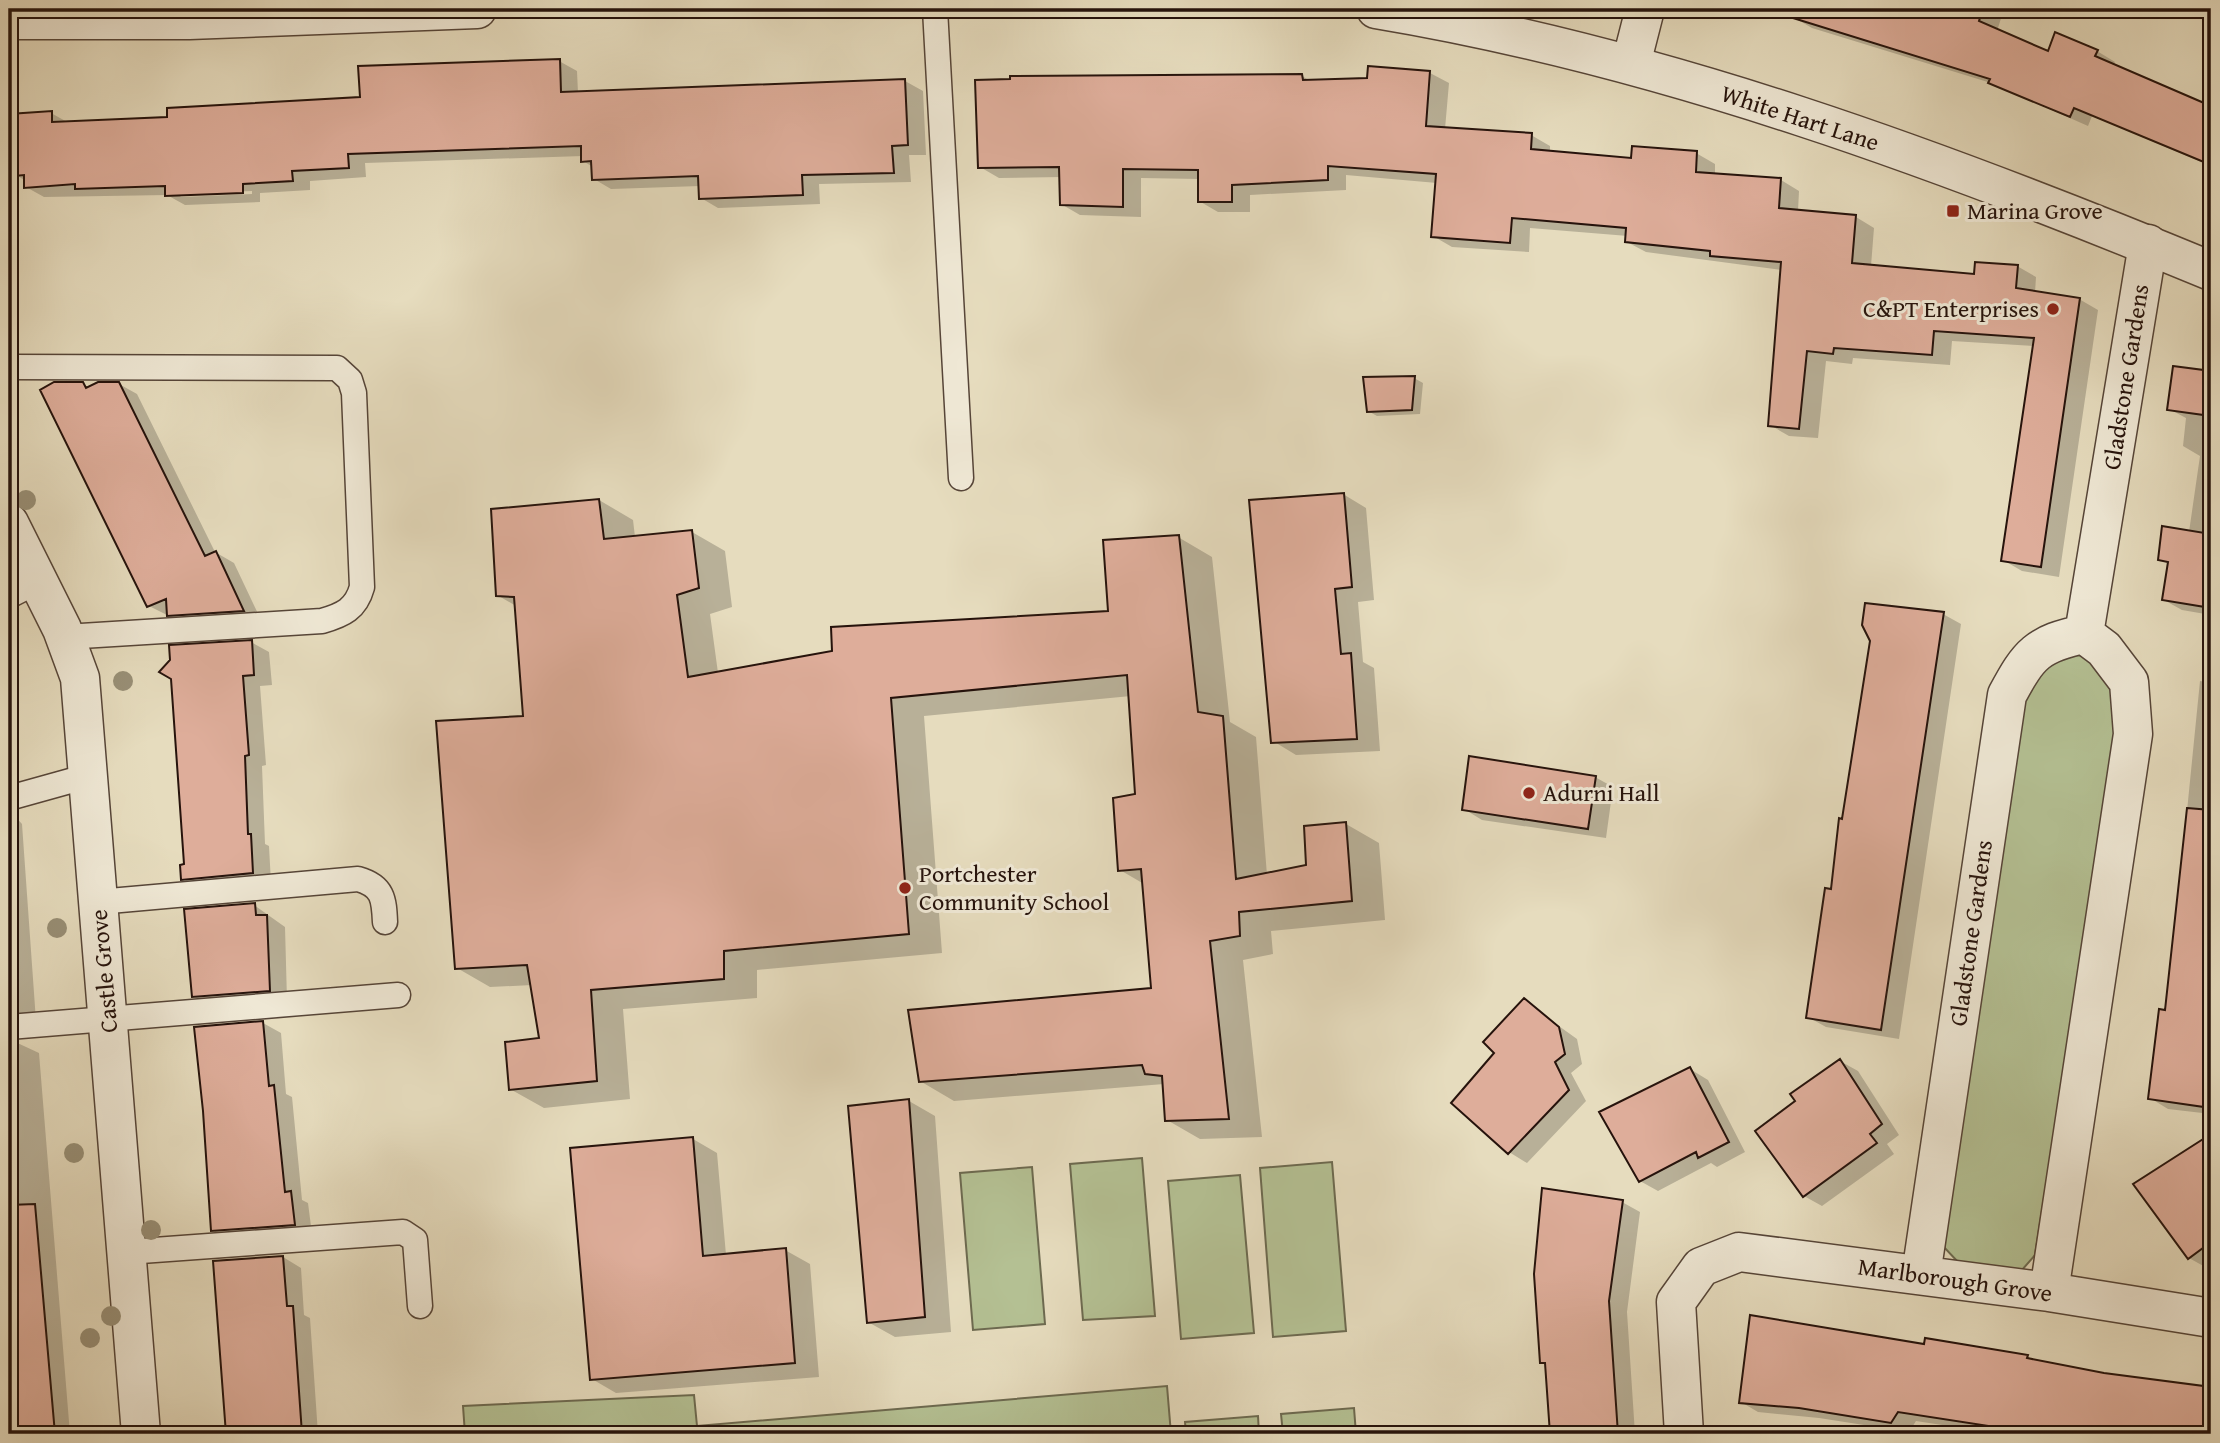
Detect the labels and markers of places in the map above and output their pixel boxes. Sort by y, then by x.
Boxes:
place label: Marina Grove [1967,193,2103,228]
marker: Marina Grove [1945,203,1961,219]
place label: C&PT Enterprises [1863,291,2039,326]
marker: C&PT Enterprises [2045,301,2061,317]
place label: Adurni Hall [1543,775,1660,810]
marker: Adurni Hall [1521,785,1537,801]
place label: Portchester Community School [919,856,1109,919]
marker: Portchester Community School [897,880,913,896]

